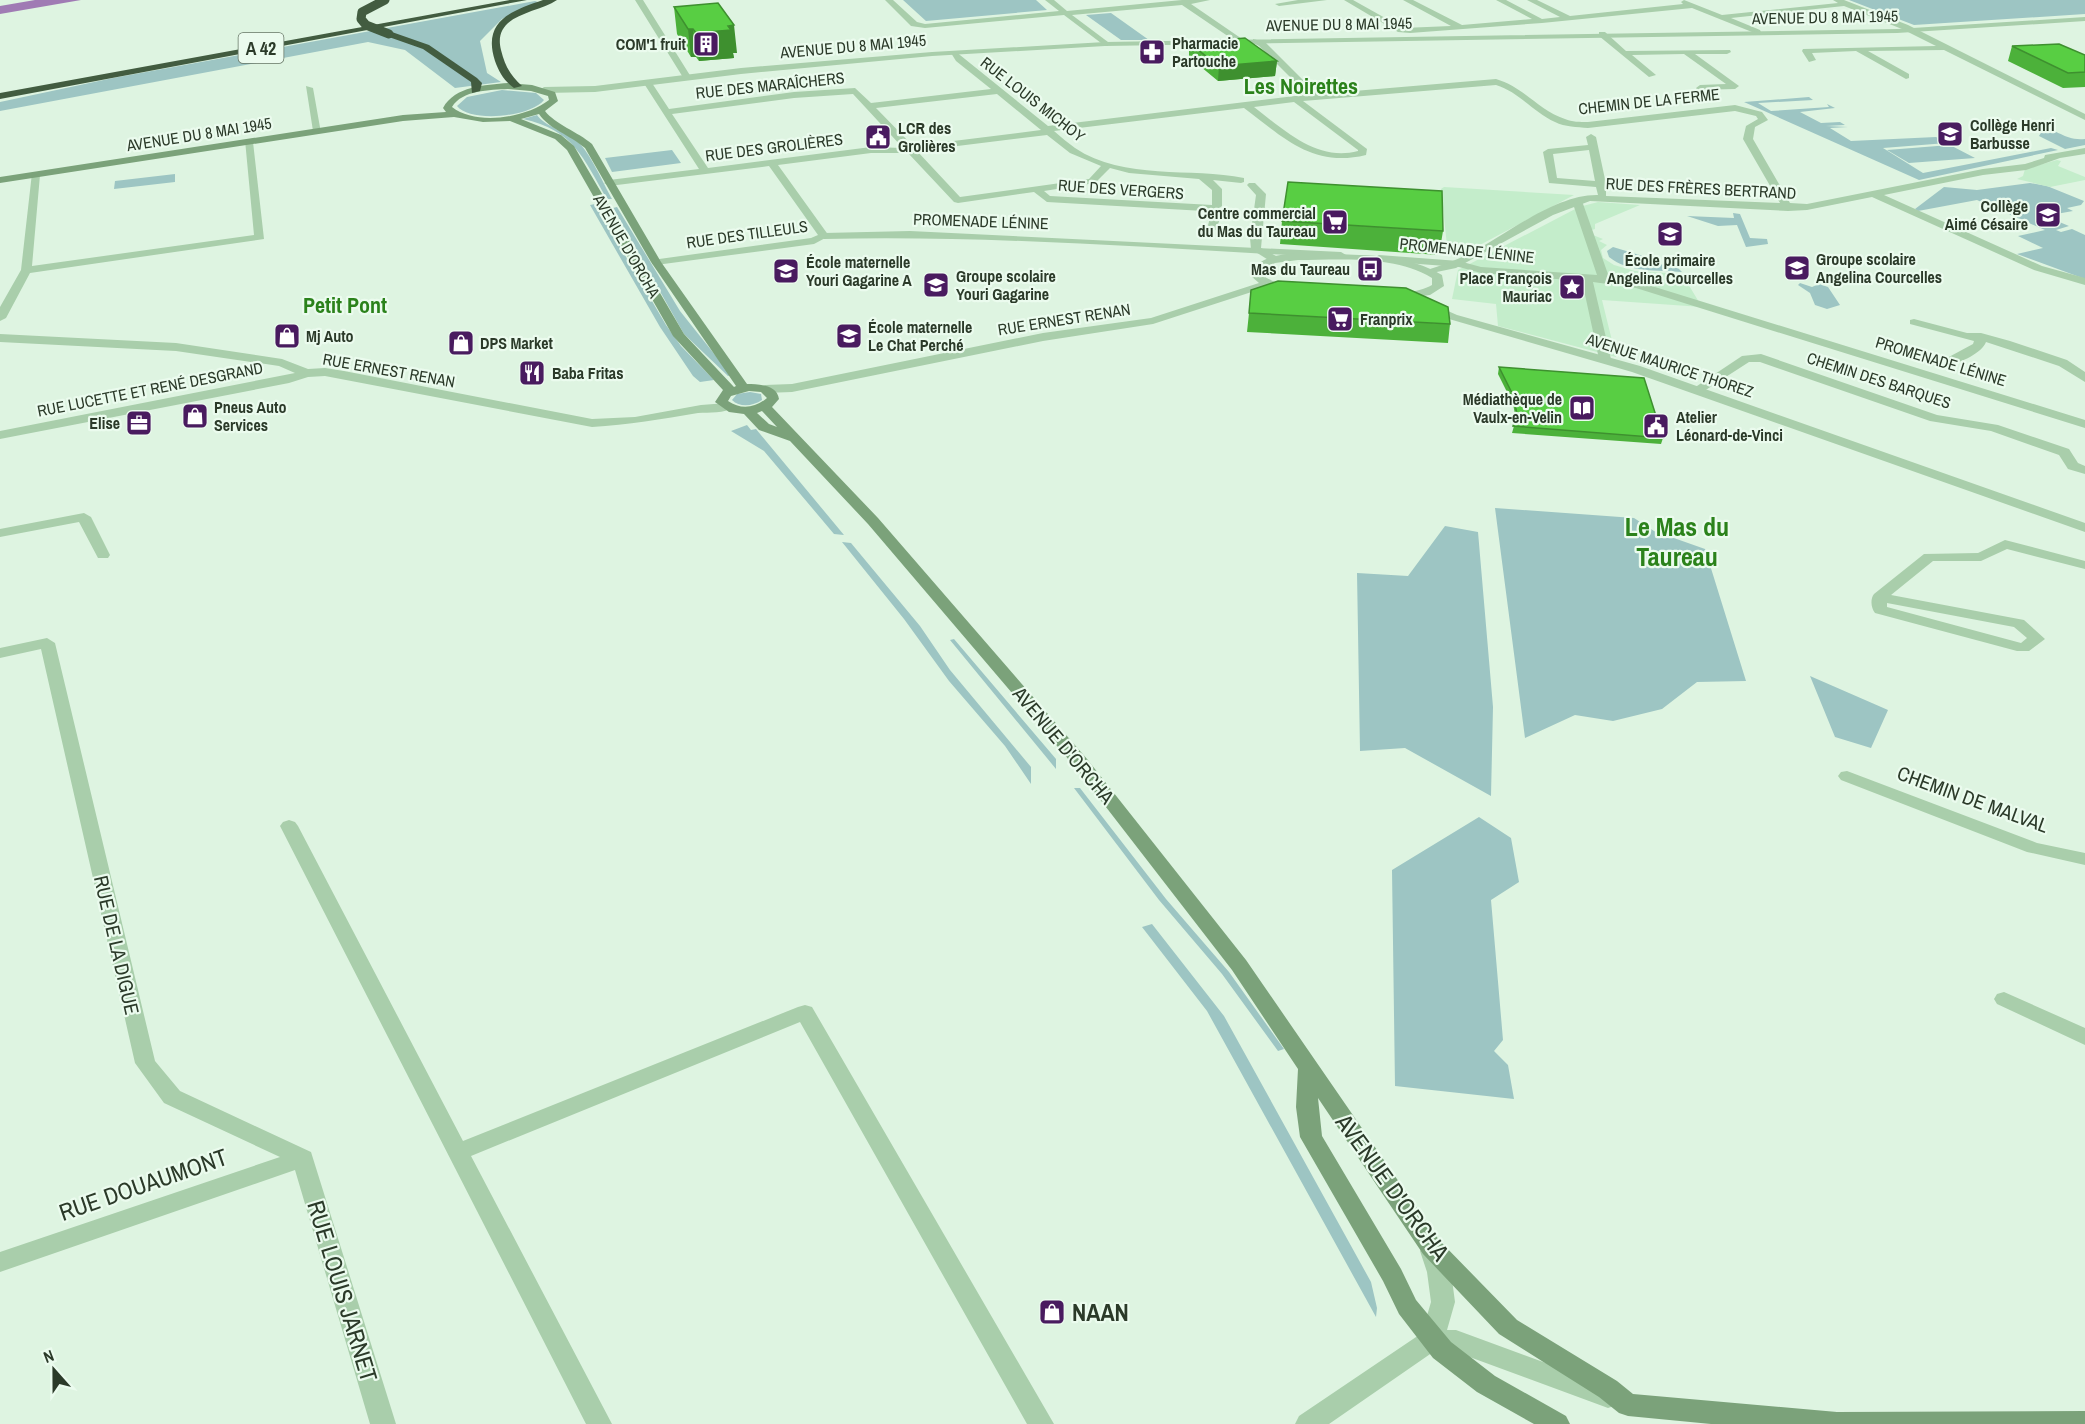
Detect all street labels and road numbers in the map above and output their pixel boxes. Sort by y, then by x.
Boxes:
street label: AVENUE DU 8 MAI 1945 [1751,5,1898,29]
street label: AVENUE DU 8 MAI 1945 [1265,12,1412,36]
street label: AVENUE DU 8 MAI 1945 [778,29,927,63]
road number: A 42 [238,33,284,63]
street label: RUE LOUIS MICHOY [976,51,1090,147]
street label: RUE DES MARAÎCHERS [695,66,846,104]
street label: CHEMIN DE LA FERME [1577,83,1721,119]
street label: AVENUE DU 8 MAI 1945 [124,112,273,156]
street label: RUE DES GROLIÈRES [704,128,844,166]
street label: RUE DES FRÈRES BERTRAND [1605,172,1797,204]
street label: RUE DES VERGERS [1057,174,1185,204]
street label: AVENUE D'ORCHA [588,189,666,302]
street label: PROMENADE LÉNINE [913,208,1049,234]
street label: RUE DES TILLEULS [685,215,809,253]
street label: PROMENADE LÉNINE [1398,232,1536,268]
street label: RUE ERNEST RENAN [996,298,1132,340]
street label: AVENUE MAURICE THOREZ [1583,327,1756,402]
street label: PROMENADE LÉNINE [1873,331,2009,391]
street label: CHEMIN DES BARQUES [1804,346,1954,414]
street label: RUE ERNEST RENAN [321,348,457,392]
street label: RUE LUCETTE ET RENÉ DESGRAND [35,356,265,422]
street label: AVENUE D'ORCHA [1006,680,1121,809]
street label: CHEMIN DE MALVAL [1894,759,2052,839]
street label: RUE DE LA DIGUE [88,873,146,1017]
street label: AVENUE D'ORCHA [1328,1106,1458,1267]
street label: RUE DOUAUMONT [55,1140,231,1228]
street label: RUE LOUIS JARNET [300,1196,386,1386]

